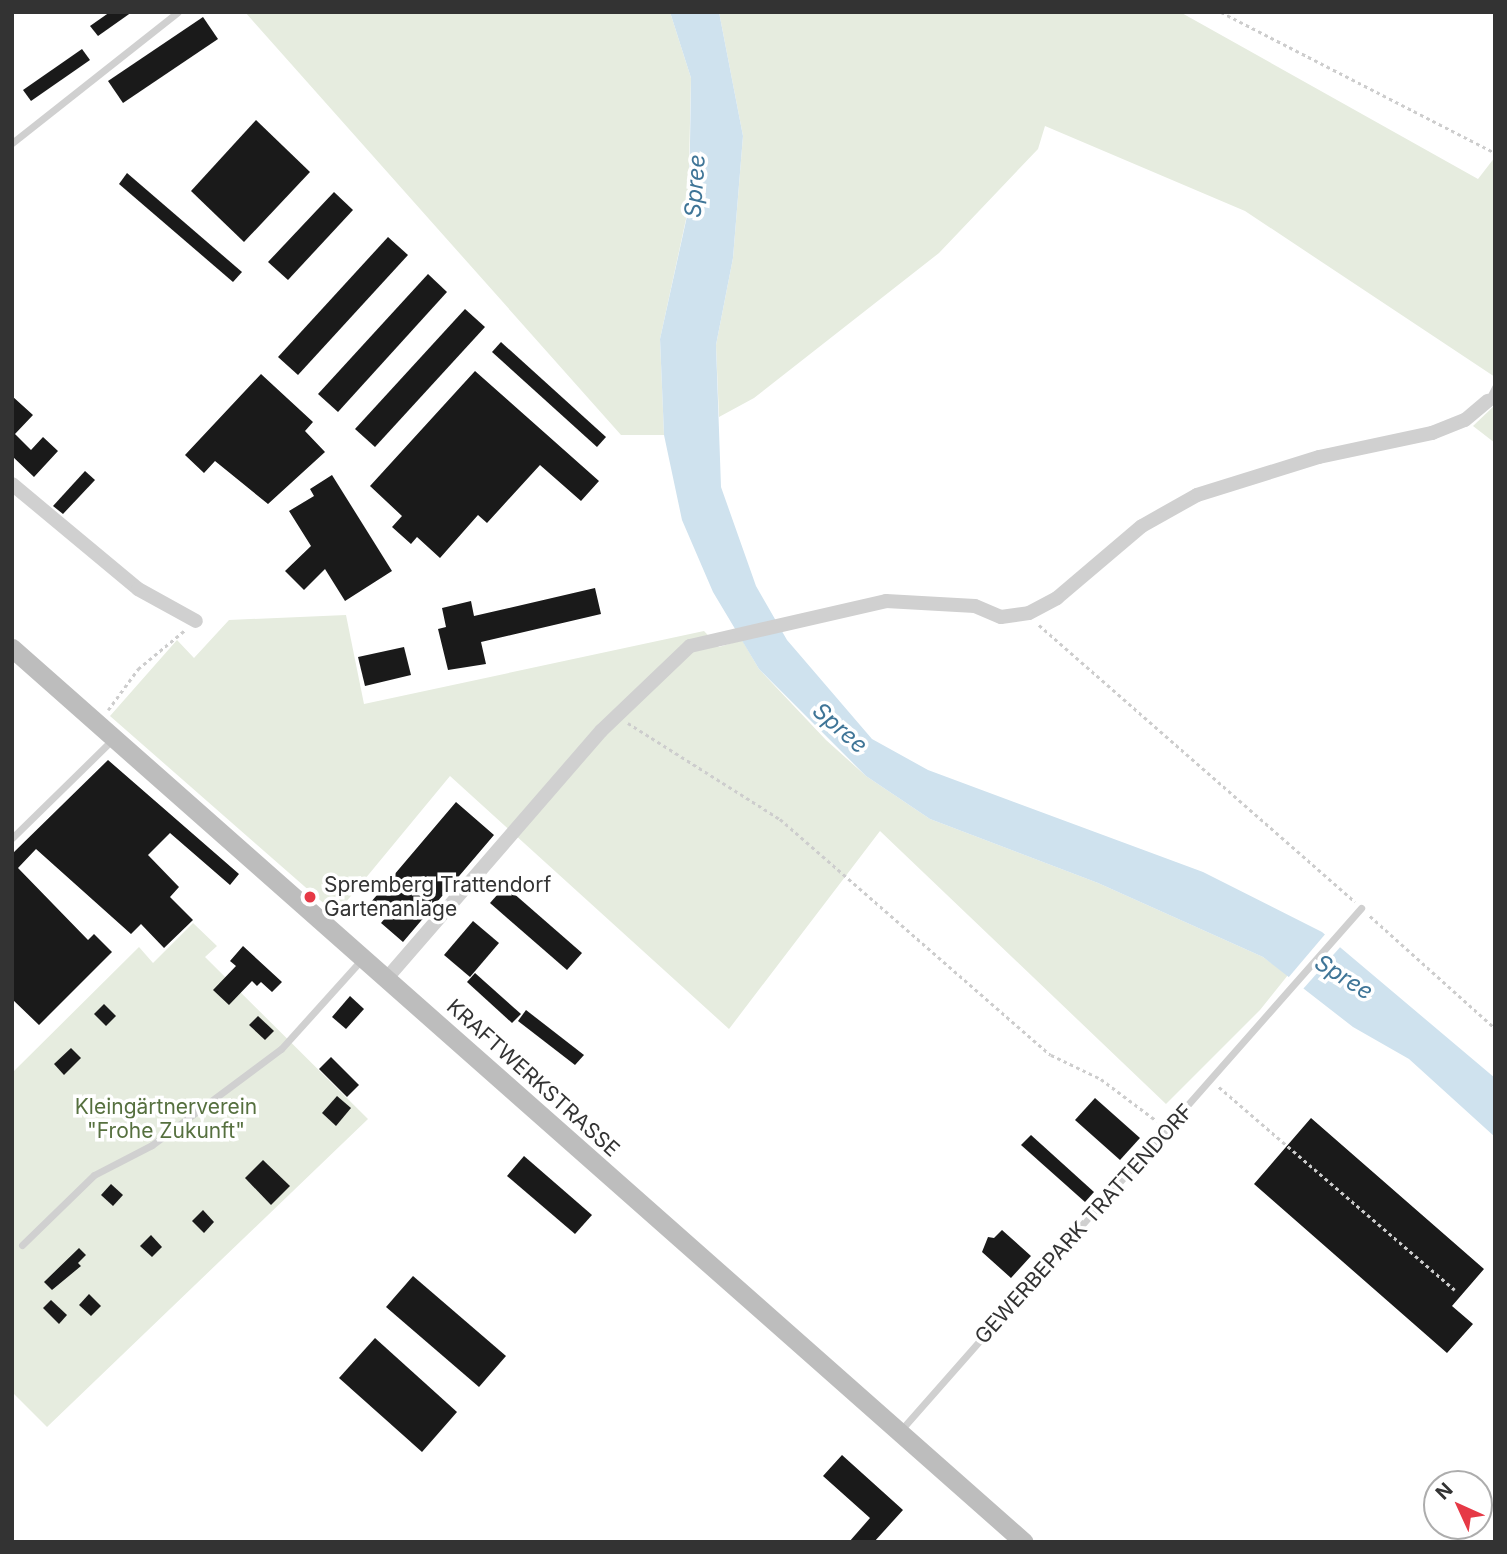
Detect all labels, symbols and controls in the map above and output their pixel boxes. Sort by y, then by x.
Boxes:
water label: Spree [679,153,711,219]
water label: Spree [807,697,873,759]
place label: Spremberg Trattendorf Gartenanlage [324,872,551,922]
marker: Spremberg Trattendorf Gartenanlage [302,889,318,905]
water label: Spree [1310,948,1378,1006]
street label: KRAFTWERKSTRASSE [442,994,624,1162]
park label: Kleingärtnerverein "Frohe Zukunft" [75,1094,257,1144]
street label: GEWERBEPARK TRATTENDORF [970,1099,1198,1349]
north arrow [1423,1470,1493,1540]
text: N [1431,1478,1457,1504]

